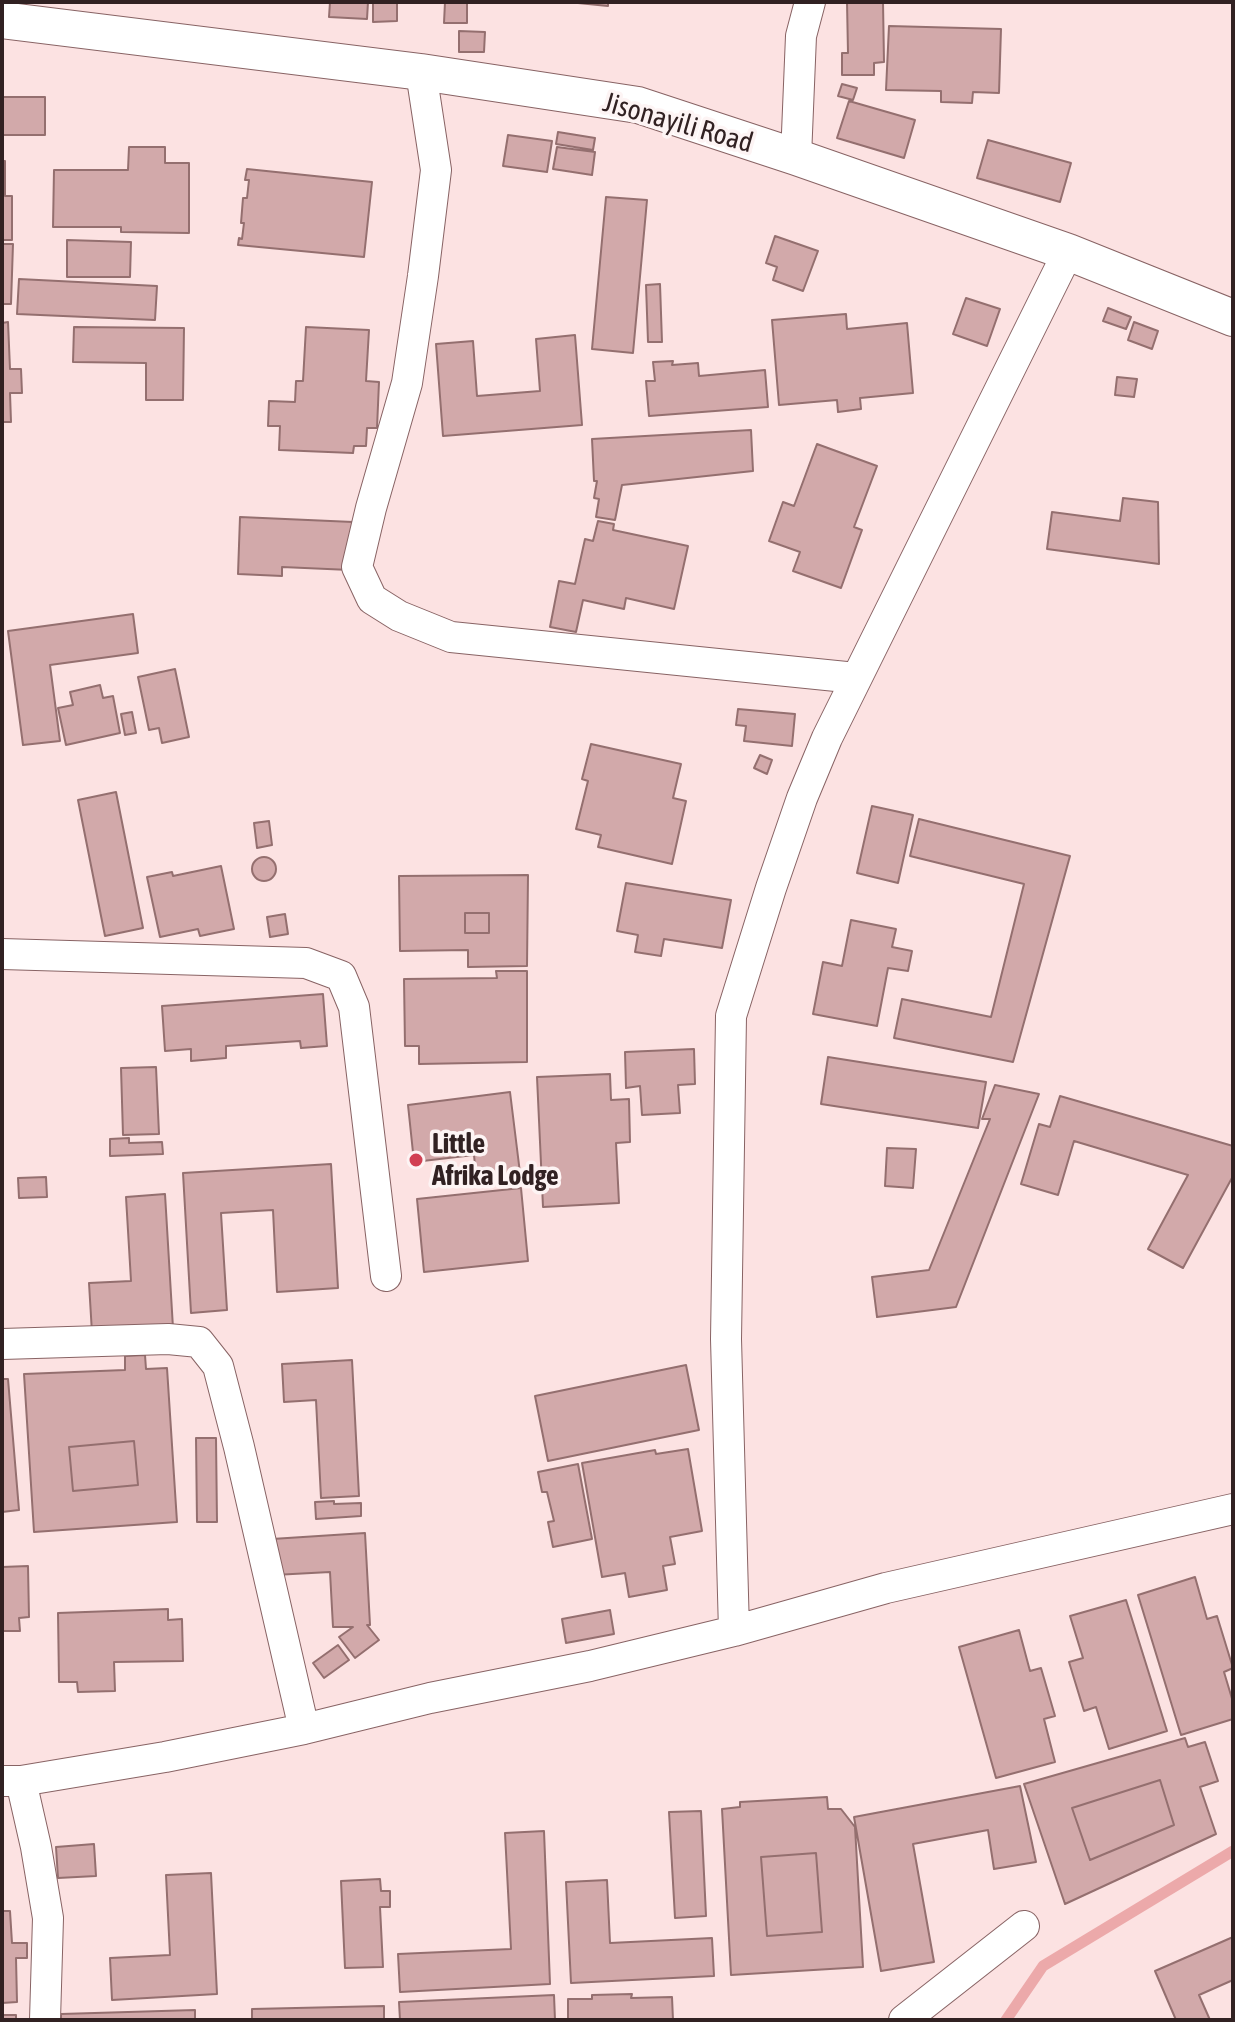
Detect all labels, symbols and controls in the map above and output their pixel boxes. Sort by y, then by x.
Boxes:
street label: Jisonayili Road [599,86,757,160]
place label: Little Afrika Lodge [432,1127,559,1193]
marker: Little Afrika Lodge [407,1151,425,1169]

